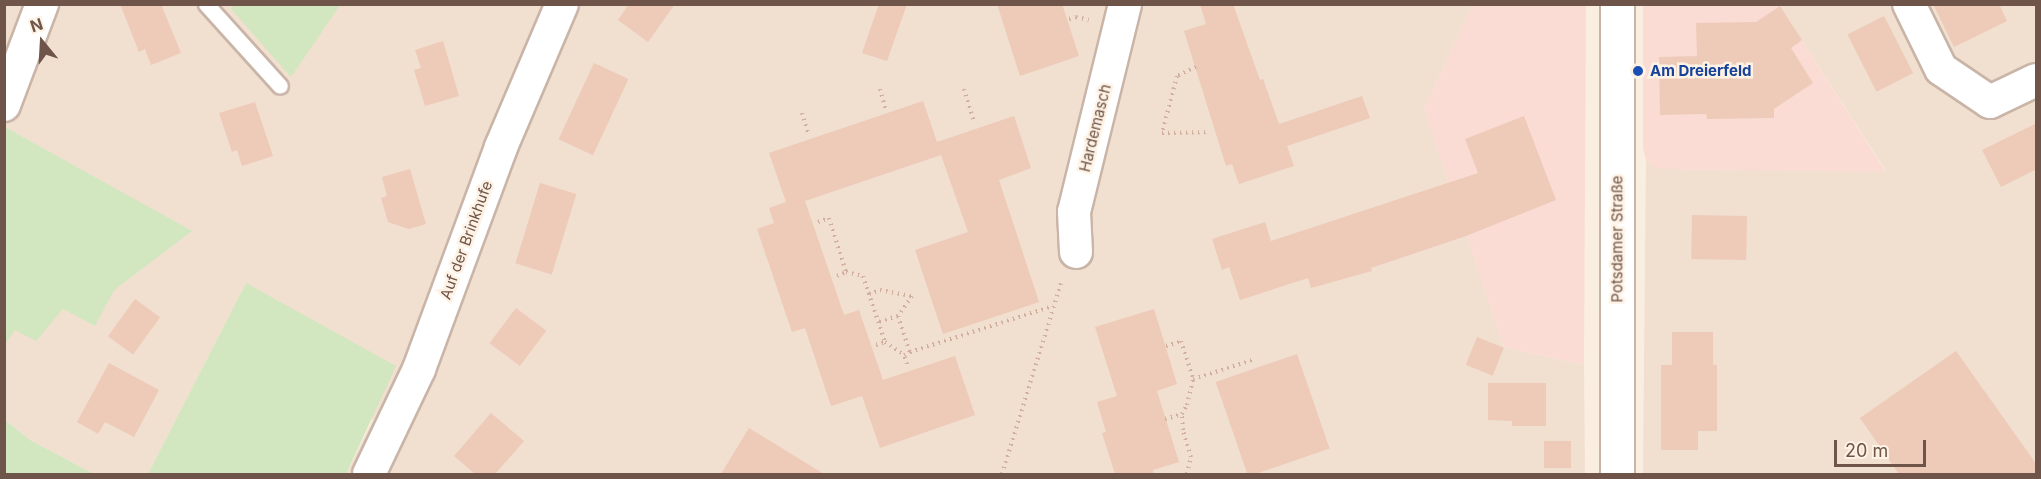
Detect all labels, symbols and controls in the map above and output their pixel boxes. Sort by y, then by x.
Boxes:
north arrow [12,12,72,72]
text: N [28,13,45,36]
place label: Am Dreierfeld [1650,62,1751,80]
marker: Am Dreierfeld [1631,64,1645,78]
street label: Hardemasch [1075,82,1115,174]
street label: Potsdamer Straße [1608,175,1626,303]
street label: Auf der Brinkhufe [436,178,496,302]
scale bar [1837,428,1928,466]
text: 20 m [1845,440,1888,461]

